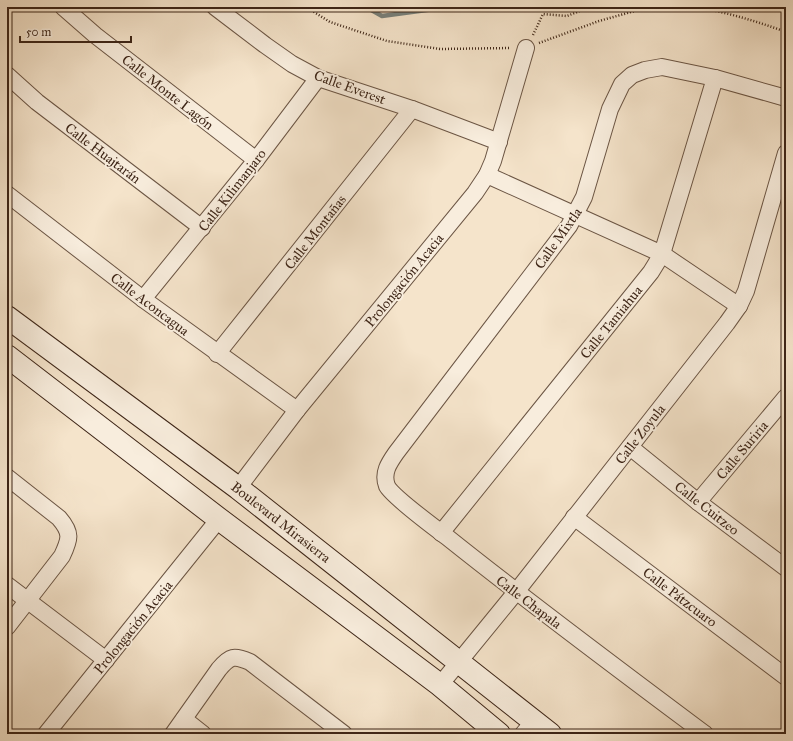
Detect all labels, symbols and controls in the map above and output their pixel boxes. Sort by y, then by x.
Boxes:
scale bar [20,18,131,44]
text: 50 m [26,25,51,39]
street label: Calle Monte Lagón [118,51,217,134]
street label: Calle Everest [312,67,388,108]
street label: Calle Huajtarán [62,119,144,188]
street label: Calle Kilimanjaro [195,146,270,235]
street label: Calle Montañas [281,192,350,273]
street label: Calle Mixtla [531,204,586,272]
street label: Prolongación Acacia [361,230,447,331]
street label: Calle Aconcagua [107,269,192,339]
street label: Calle Tamiahua [577,282,646,362]
street label: Calle Zoyula [612,401,669,468]
street label: Calle Suriria [713,417,772,483]
street label: Boulevard Mirasierra [227,478,334,567]
street label: Calle Cuitzeo [671,478,742,539]
street label: Calle Pátzcuaro [639,564,720,631]
street label: Calle Chapala [493,572,565,633]
street label: Prolongación Acacia [90,577,176,678]

